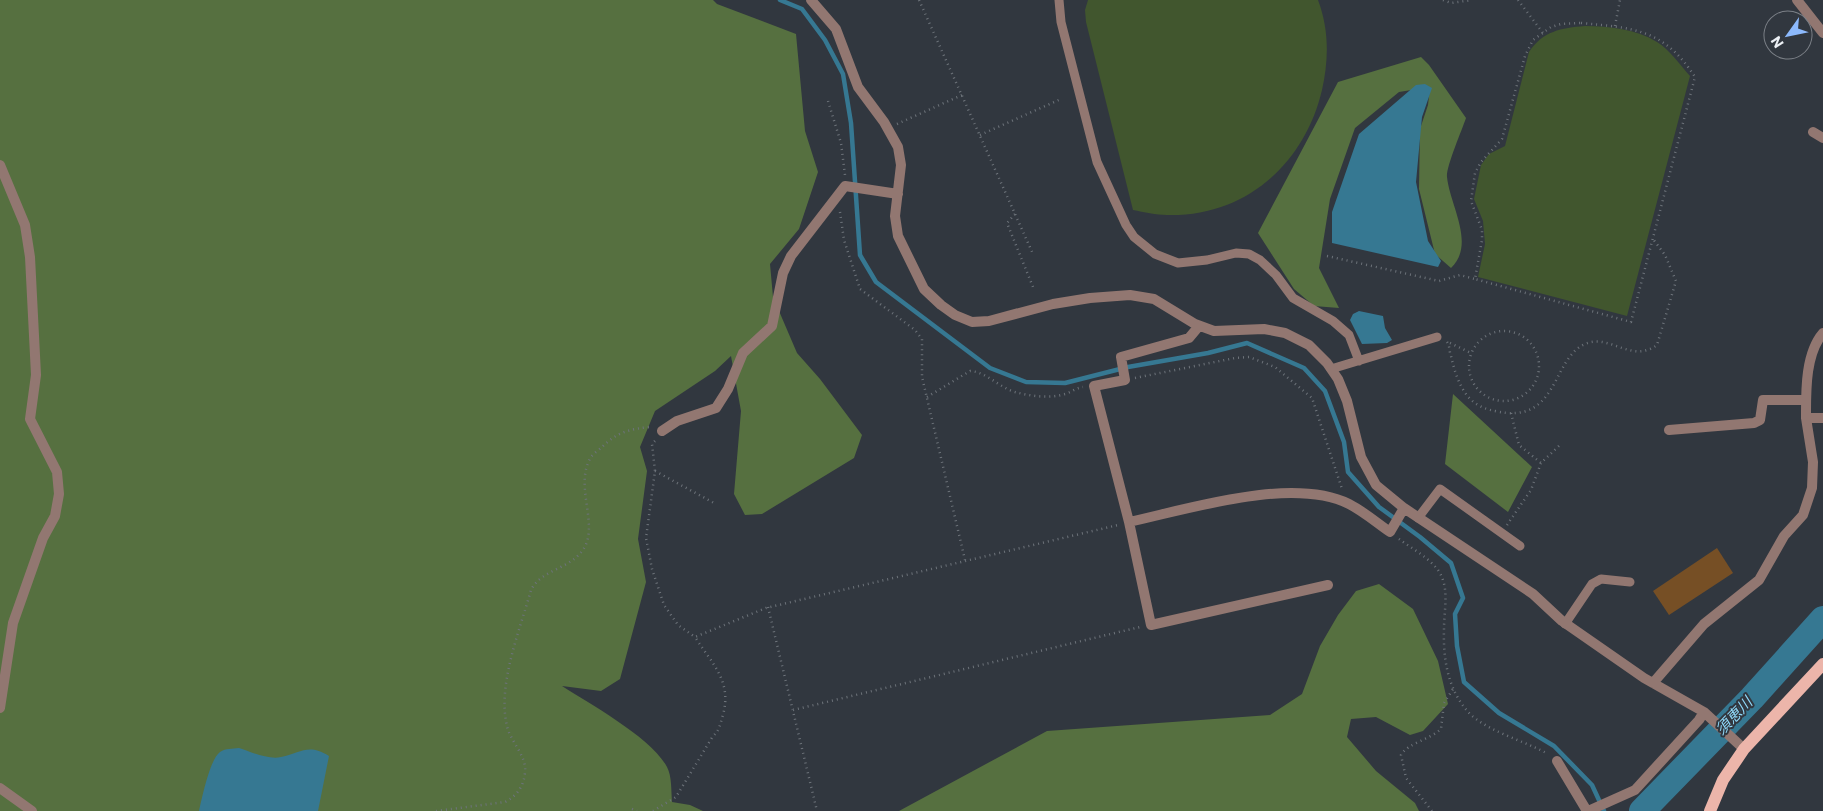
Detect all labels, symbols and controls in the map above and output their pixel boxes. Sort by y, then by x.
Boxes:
north arrow [1763,10,1813,60]
text: N [1767,33,1787,51]
water label: 須恵川 [1711,691,1757,738]

